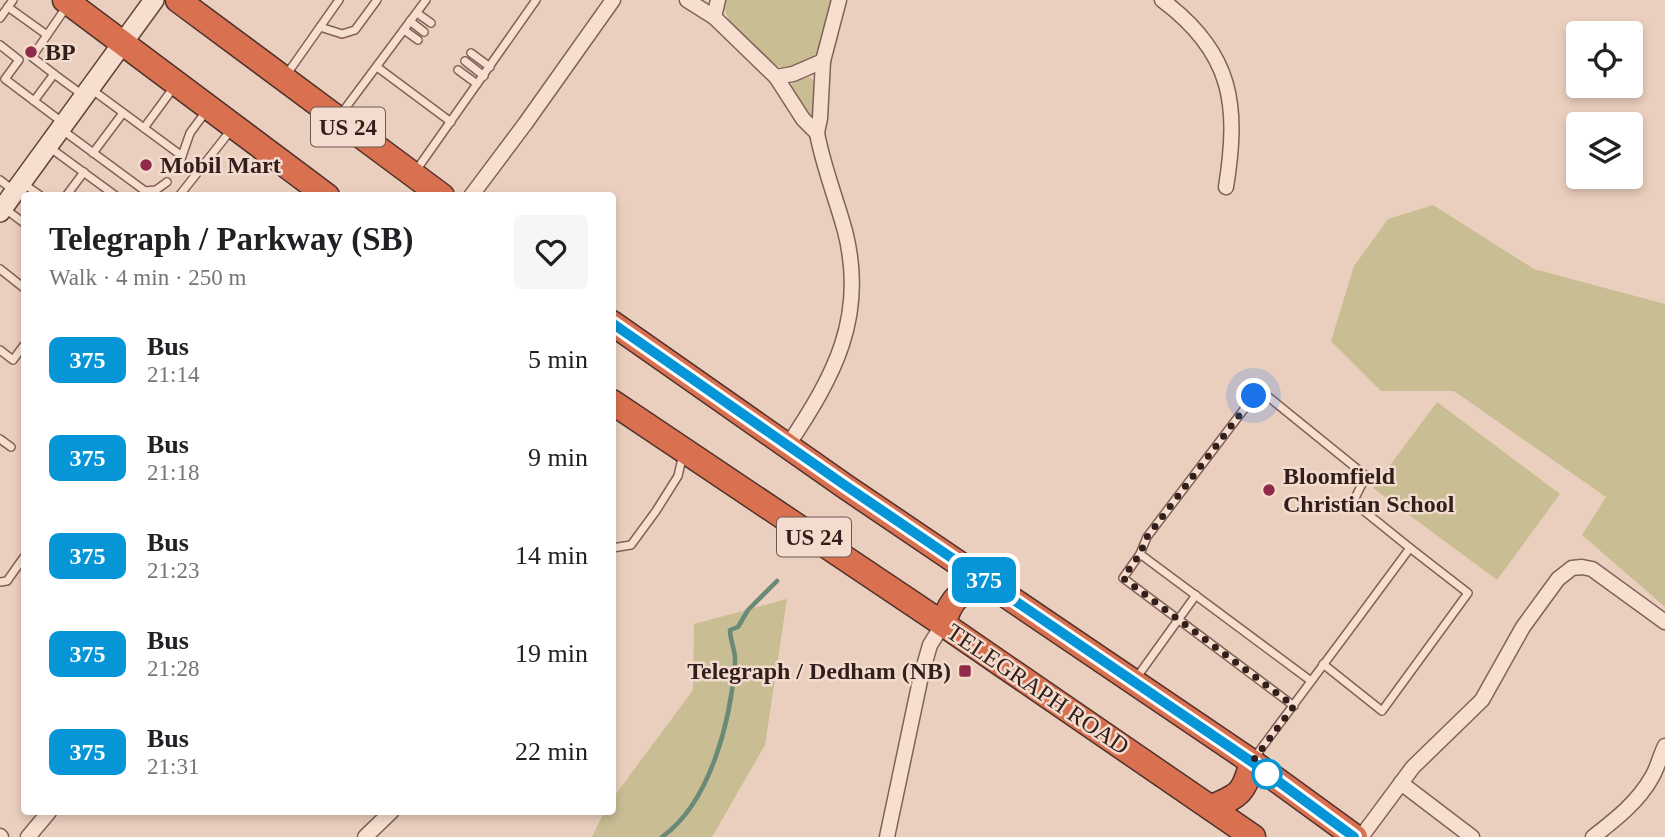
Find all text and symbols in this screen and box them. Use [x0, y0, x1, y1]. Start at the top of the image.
map controls [1566, 21, 1643, 189]
button: locate [1566, 21, 1643, 98]
place label: BP [45, 39, 76, 65]
marker: BP [23, 44, 39, 60]
road number: US 24 [311, 108, 385, 146]
button: layers [1566, 112, 1643, 189]
place label: Mobil Mart [160, 152, 281, 178]
marker: Mobil Mart [138, 157, 154, 173]
button: heart [514, 215, 588, 289]
text: Telegraph / Parkway (SB) [49, 221, 414, 257]
text: Walk · 4 min · 250 m [49, 265, 246, 290]
text: Bus [147, 332, 189, 361]
text: 5 min [528, 345, 588, 374]
text: 375 [70, 347, 106, 373]
text: 21:14 [147, 362, 199, 387]
your location [1236, 378, 1271, 413]
text: Bus [147, 430, 189, 459]
text: 9 min [528, 443, 588, 472]
text: 375 [70, 445, 106, 471]
text: 21:18 [147, 460, 199, 485]
place label: Bloomfield Christian School [1283, 463, 1455, 517]
marker: Bloomfield Christian School [1261, 482, 1277, 498]
road number: US 24 [777, 517, 851, 556]
text: Bus [147, 528, 189, 557]
text: 14 min [515, 541, 588, 570]
text: 375 [70, 543, 106, 569]
line badge: 375 [944, 557, 1024, 603]
text: 21:23 [147, 558, 199, 583]
text: 375 [966, 567, 1002, 593]
street label: TELEGRAPH ROAD [942, 618, 1134, 760]
text: Bus [147, 626, 189, 655]
text: 19 min [515, 639, 588, 668]
text: 375 [70, 641, 106, 667]
text: 21:28 [147, 656, 199, 681]
place label: Telegraph / Dedham (NB) [687, 658, 951, 684]
marker: Telegraph / Dedham (NB) [957, 663, 973, 679]
text: Bus [147, 724, 189, 753]
text: 22 min [515, 737, 588, 766]
text: 375 [70, 739, 106, 765]
text: 21:31 [147, 754, 199, 779]
unlabelled marker [1252, 759, 1282, 789]

